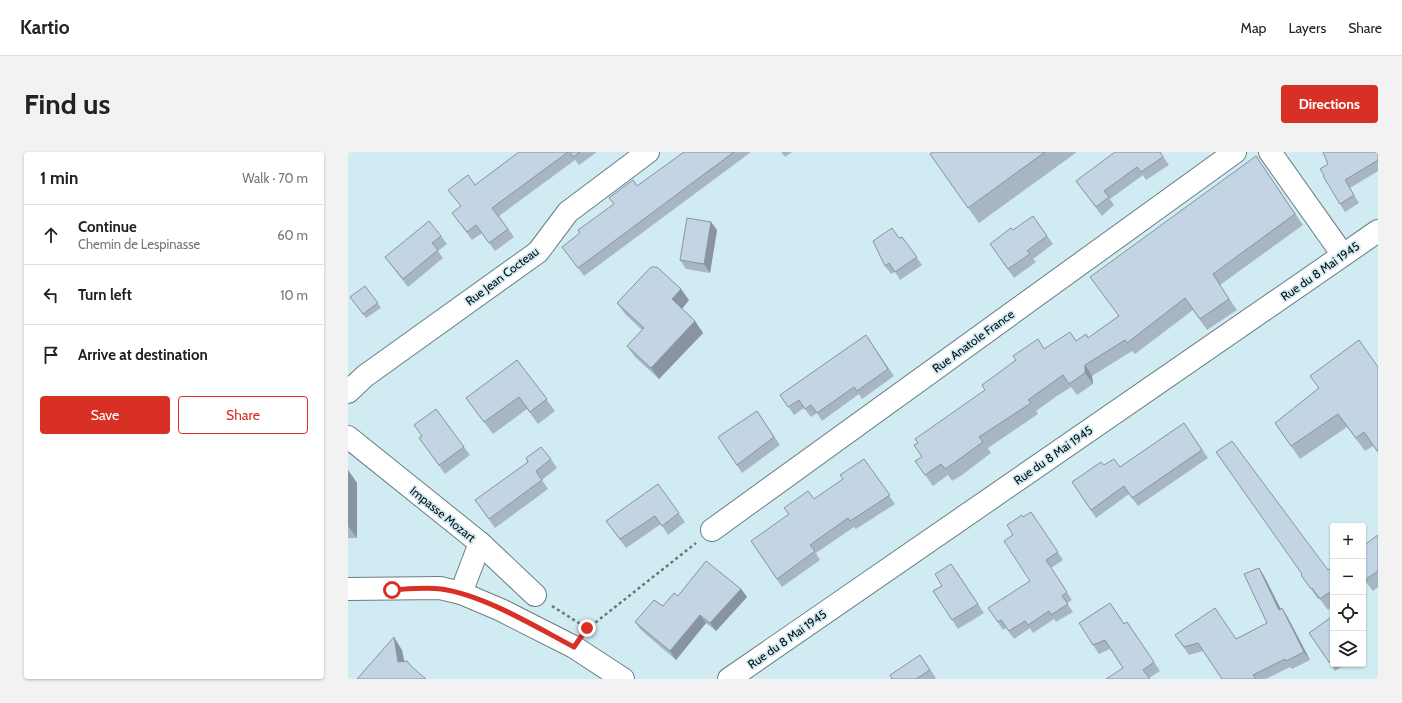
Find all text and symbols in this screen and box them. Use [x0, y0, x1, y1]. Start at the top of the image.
text: Kartio [20, 16, 69, 39]
text: Map [1241, 19, 1266, 37]
text: Layers [1288, 19, 1326, 37]
text: Share [1348, 19, 1382, 37]
button: Directions [1281, 85, 1378, 123]
text: Find us [24, 87, 110, 121]
text: 1 min [40, 168, 78, 188]
text: Walk · 70 m [242, 170, 308, 186]
text: Continue [78, 218, 137, 236]
icon: ahead [40, 224, 62, 246]
text: 60 m [277, 227, 308, 243]
text: Chemin de Lespinasse [78, 236, 200, 252]
street label: Rue du 8 Mai 1945 [1278, 238, 1362, 304]
street label: Rue Jean Cocteau [462, 244, 542, 308]
icon: left [40, 284, 62, 306]
text: Turn left [78, 286, 132, 304]
text: 10 m [280, 287, 308, 303]
street label: Rue Anatole France [929, 306, 1017, 376]
icon: arrive [40, 344, 62, 366]
text: Arrive at destination [78, 346, 208, 364]
button: Save [40, 396, 170, 434]
button: Share [178, 396, 308, 434]
street label: Rue du 8 Mai 1945 [1011, 422, 1095, 488]
street label: Impasse Mozart [407, 483, 479, 545]
map controls [1330, 523, 1366, 667]
button: + [1330, 523, 1366, 559]
button: − [1330, 559, 1366, 595]
route start [383, 581, 401, 599]
button: locate [1330, 595, 1366, 631]
street label: Rue du 8 Mai 1945 [745, 606, 829, 672]
route end [578, 619, 596, 637]
button: layers [1330, 631, 1366, 667]

